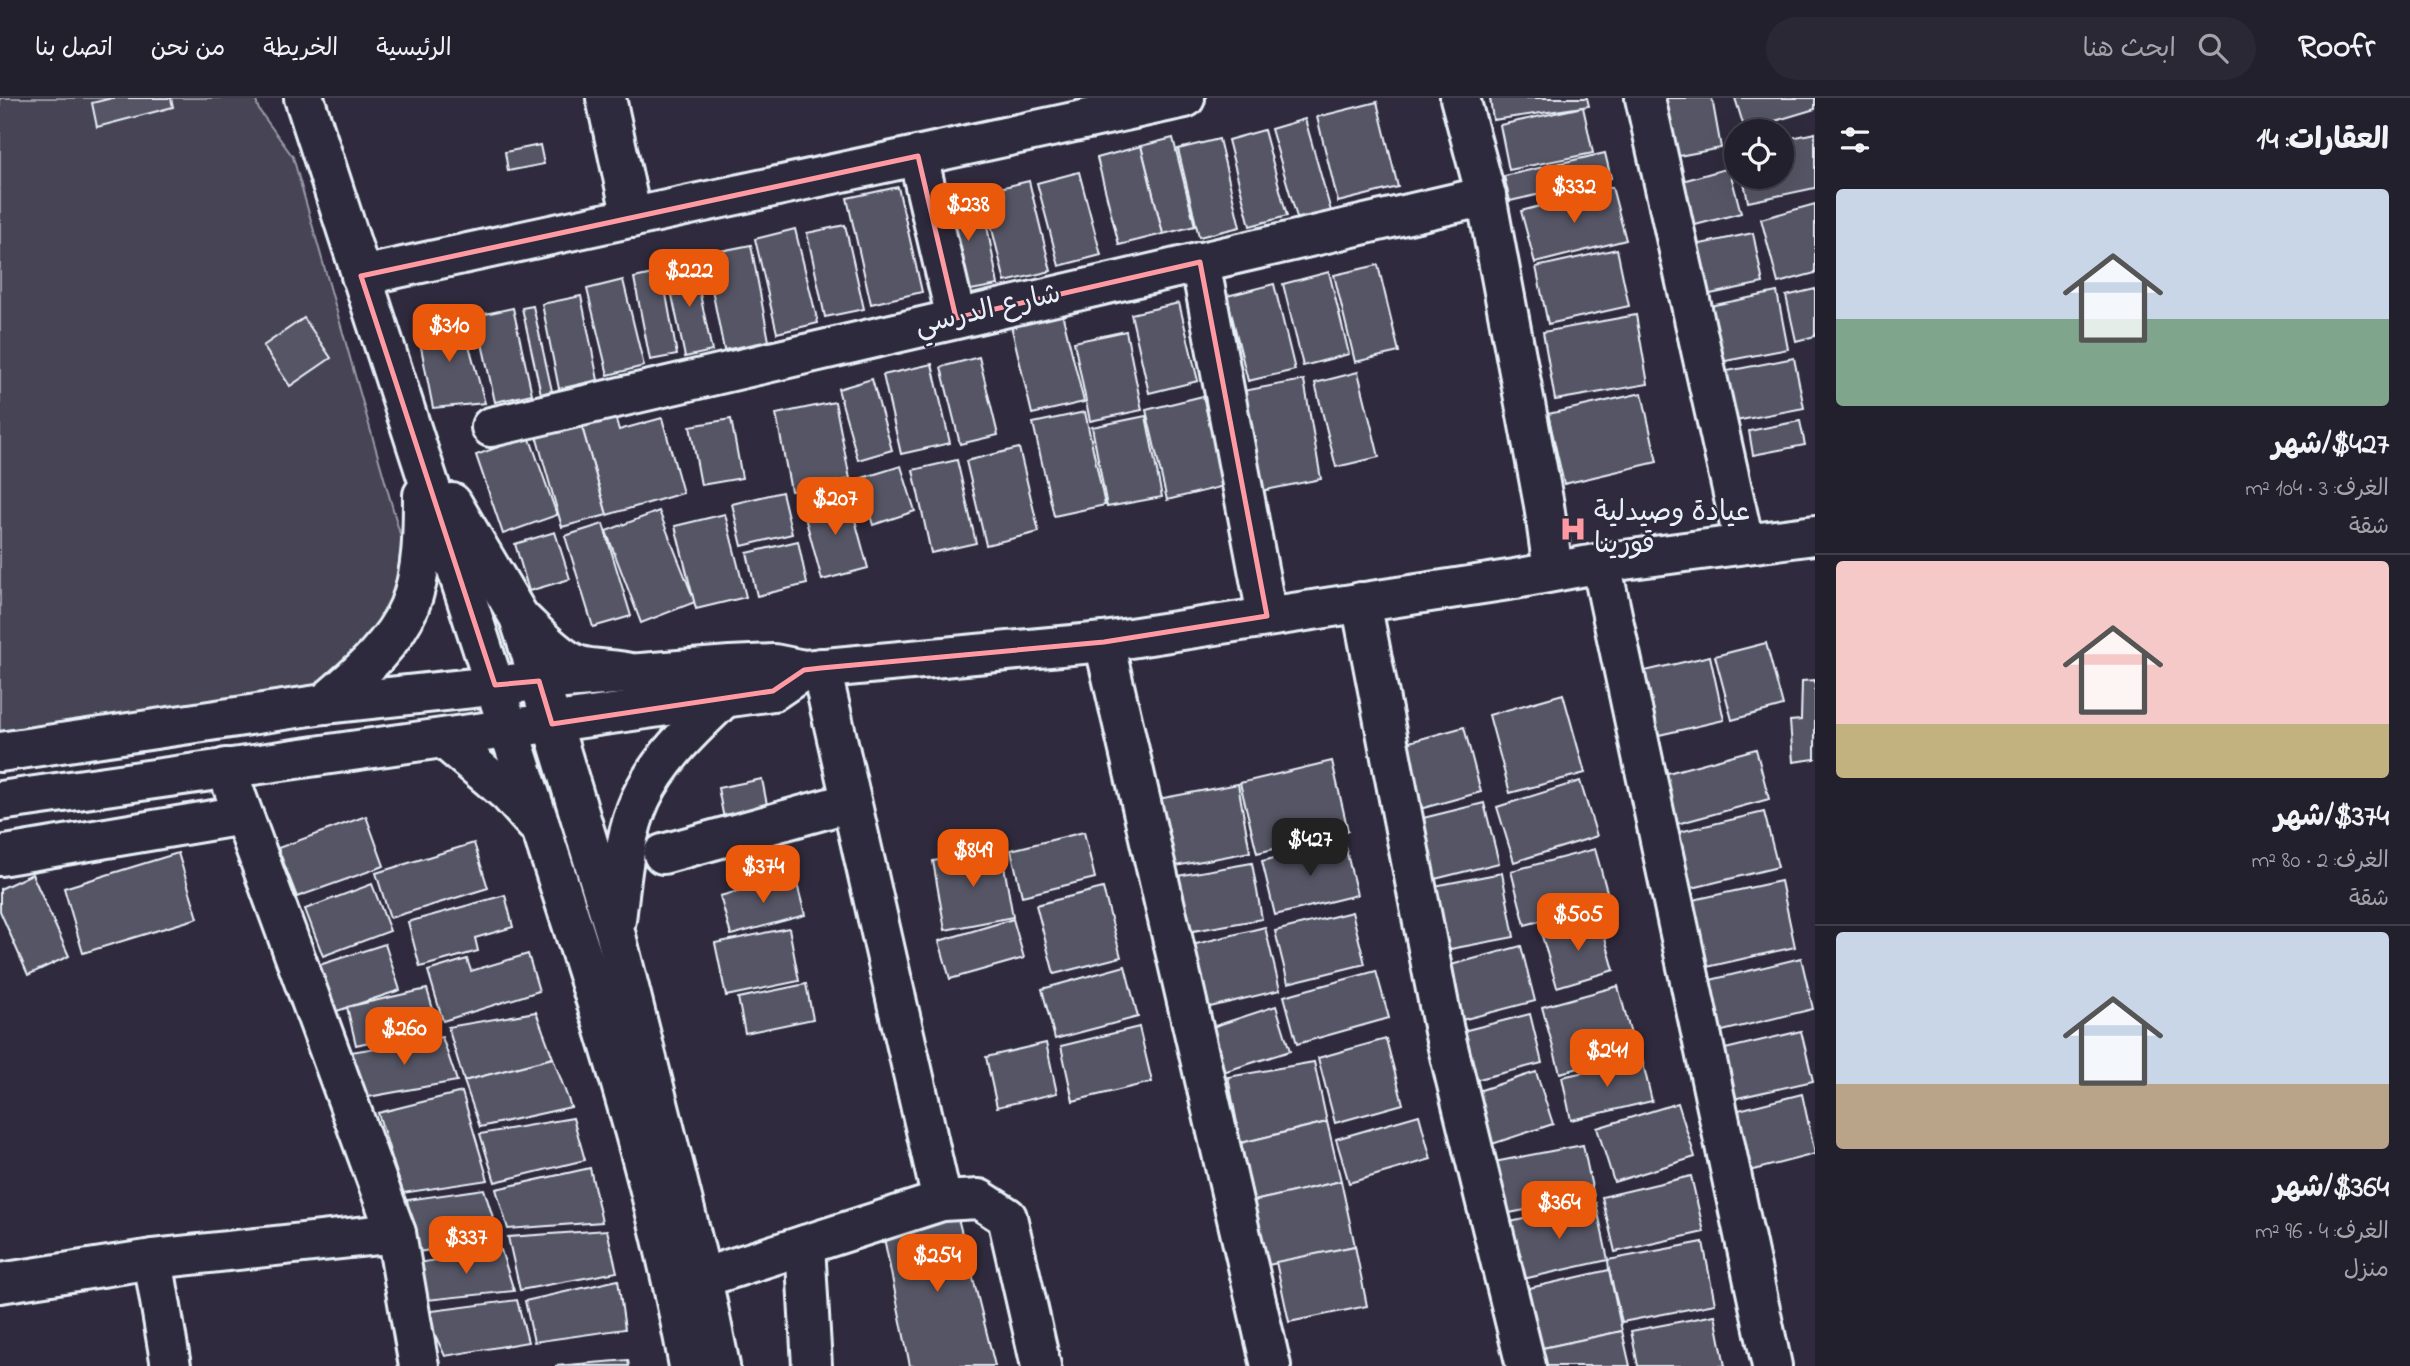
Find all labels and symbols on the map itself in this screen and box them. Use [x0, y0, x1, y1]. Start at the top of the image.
pin: $332 [1533, 166, 1615, 225]
pin: $238 [927, 184, 1009, 243]
pin: $222 [648, 250, 730, 309]
street label: شارع الدرسي [911, 274, 1065, 349]
pin: $310 [408, 304, 490, 364]
pin: $207 [794, 478, 876, 537]
place label: عيادة وصيدلية قورينا [1594, 493, 1750, 566]
hospital icon: عيادة وصيدلية قورينا [1558, 514, 1588, 544]
pin: $427 [1269, 818, 1351, 878]
pin: $849 [932, 830, 1014, 889]
pin: $374 [722, 846, 804, 905]
pin: $505 [1537, 894, 1619, 953]
pin: $260 [363, 1007, 445, 1067]
pin: $241 [1566, 1030, 1648, 1089]
pin: $364 [1518, 1182, 1600, 1241]
pin: $337 [425, 1216, 507, 1276]
pin: $254 [896, 1234, 978, 1294]

